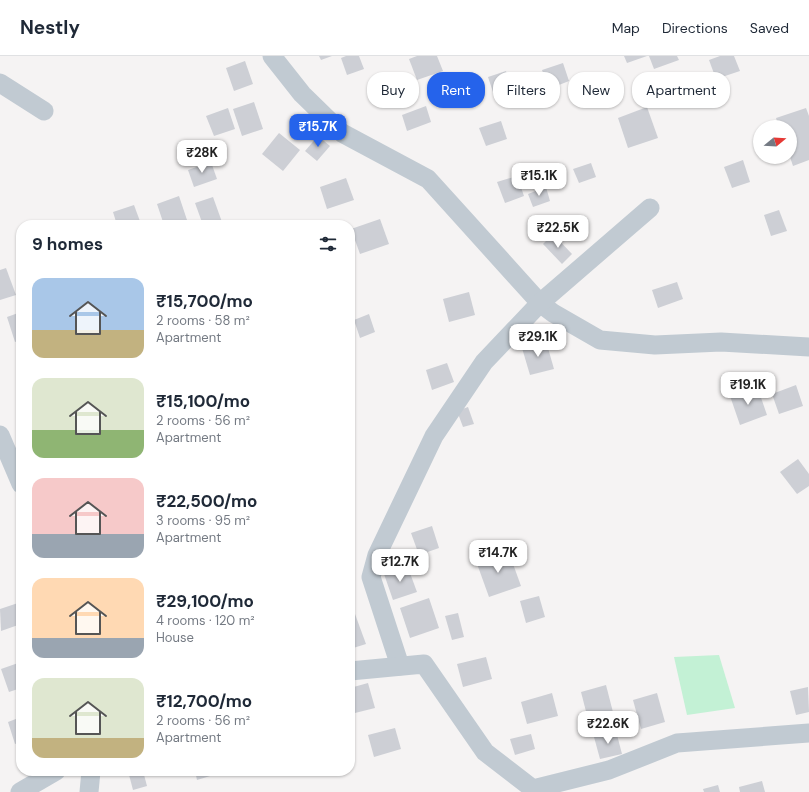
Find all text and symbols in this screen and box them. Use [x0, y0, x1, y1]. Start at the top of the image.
text: Nestly [20, 15, 80, 40]
text: Map [612, 19, 640, 37]
text: Directions [662, 19, 728, 37]
text: Saved [750, 19, 789, 37]
chip: Buy [367, 72, 419, 108]
chip: Rent [427, 72, 485, 108]
chip: Filters [493, 72, 560, 108]
chip: New [568, 72, 624, 108]
chip: Apartment [632, 72, 730, 108]
pin: ₹15.7K [285, 114, 351, 148]
text: ₹15.7K [298, 118, 338, 135]
north arrow [753, 120, 797, 164]
map controls [753, 120, 797, 164]
pin: ₹28K [178, 140, 226, 174]
text: ₹28K [186, 144, 218, 161]
pin: ₹15.1K [506, 163, 572, 197]
text: ₹15.1K [521, 167, 557, 184]
pin: ₹22.5K [525, 215, 591, 249]
text: ₹22.5K [537, 219, 579, 236]
text: 9 homes [32, 233, 103, 255]
icon: filters [317, 233, 339, 255]
text: ₹15,700/mo [156, 290, 253, 312]
icon: home [64, 294, 112, 342]
text: 2 rooms · 58 m² [156, 312, 250, 329]
pin: ₹29.1K [505, 324, 571, 358]
text: ₹29.1K [518, 328, 558, 345]
text: Apartment [156, 329, 221, 346]
pin: ₹19.1K [715, 372, 781, 406]
text: ₹19.1K [730, 376, 766, 393]
text: ₹15,100/mo [156, 390, 250, 412]
icon: home [64, 394, 112, 442]
text: 2 rooms · 56 m² [156, 412, 250, 429]
text: Apartment [156, 429, 221, 446]
text: ₹22,500/mo [156, 490, 257, 512]
icon: home [64, 494, 112, 542]
text: 3 rooms · 95 m² [156, 512, 250, 529]
text: Apartment [156, 529, 221, 546]
pin: ₹14.7K [465, 540, 531, 574]
text: ₹14.7K [478, 544, 518, 561]
pin: ₹12.7K [367, 549, 433, 583]
text: ₹12.7K [381, 553, 419, 570]
text: ₹29,100/mo [156, 590, 254, 612]
icon: home [64, 594, 112, 642]
text: 4 rooms · 120 m² [156, 612, 255, 629]
text: House [156, 629, 194, 646]
text: ₹12,700/mo [156, 690, 252, 712]
icon: home [64, 694, 112, 742]
pin: ₹22.6K [575, 711, 641, 745]
text: 2 rooms · 56 m² [156, 712, 250, 729]
text: ₹22.6K [587, 715, 629, 732]
text: Apartment [156, 729, 221, 746]

